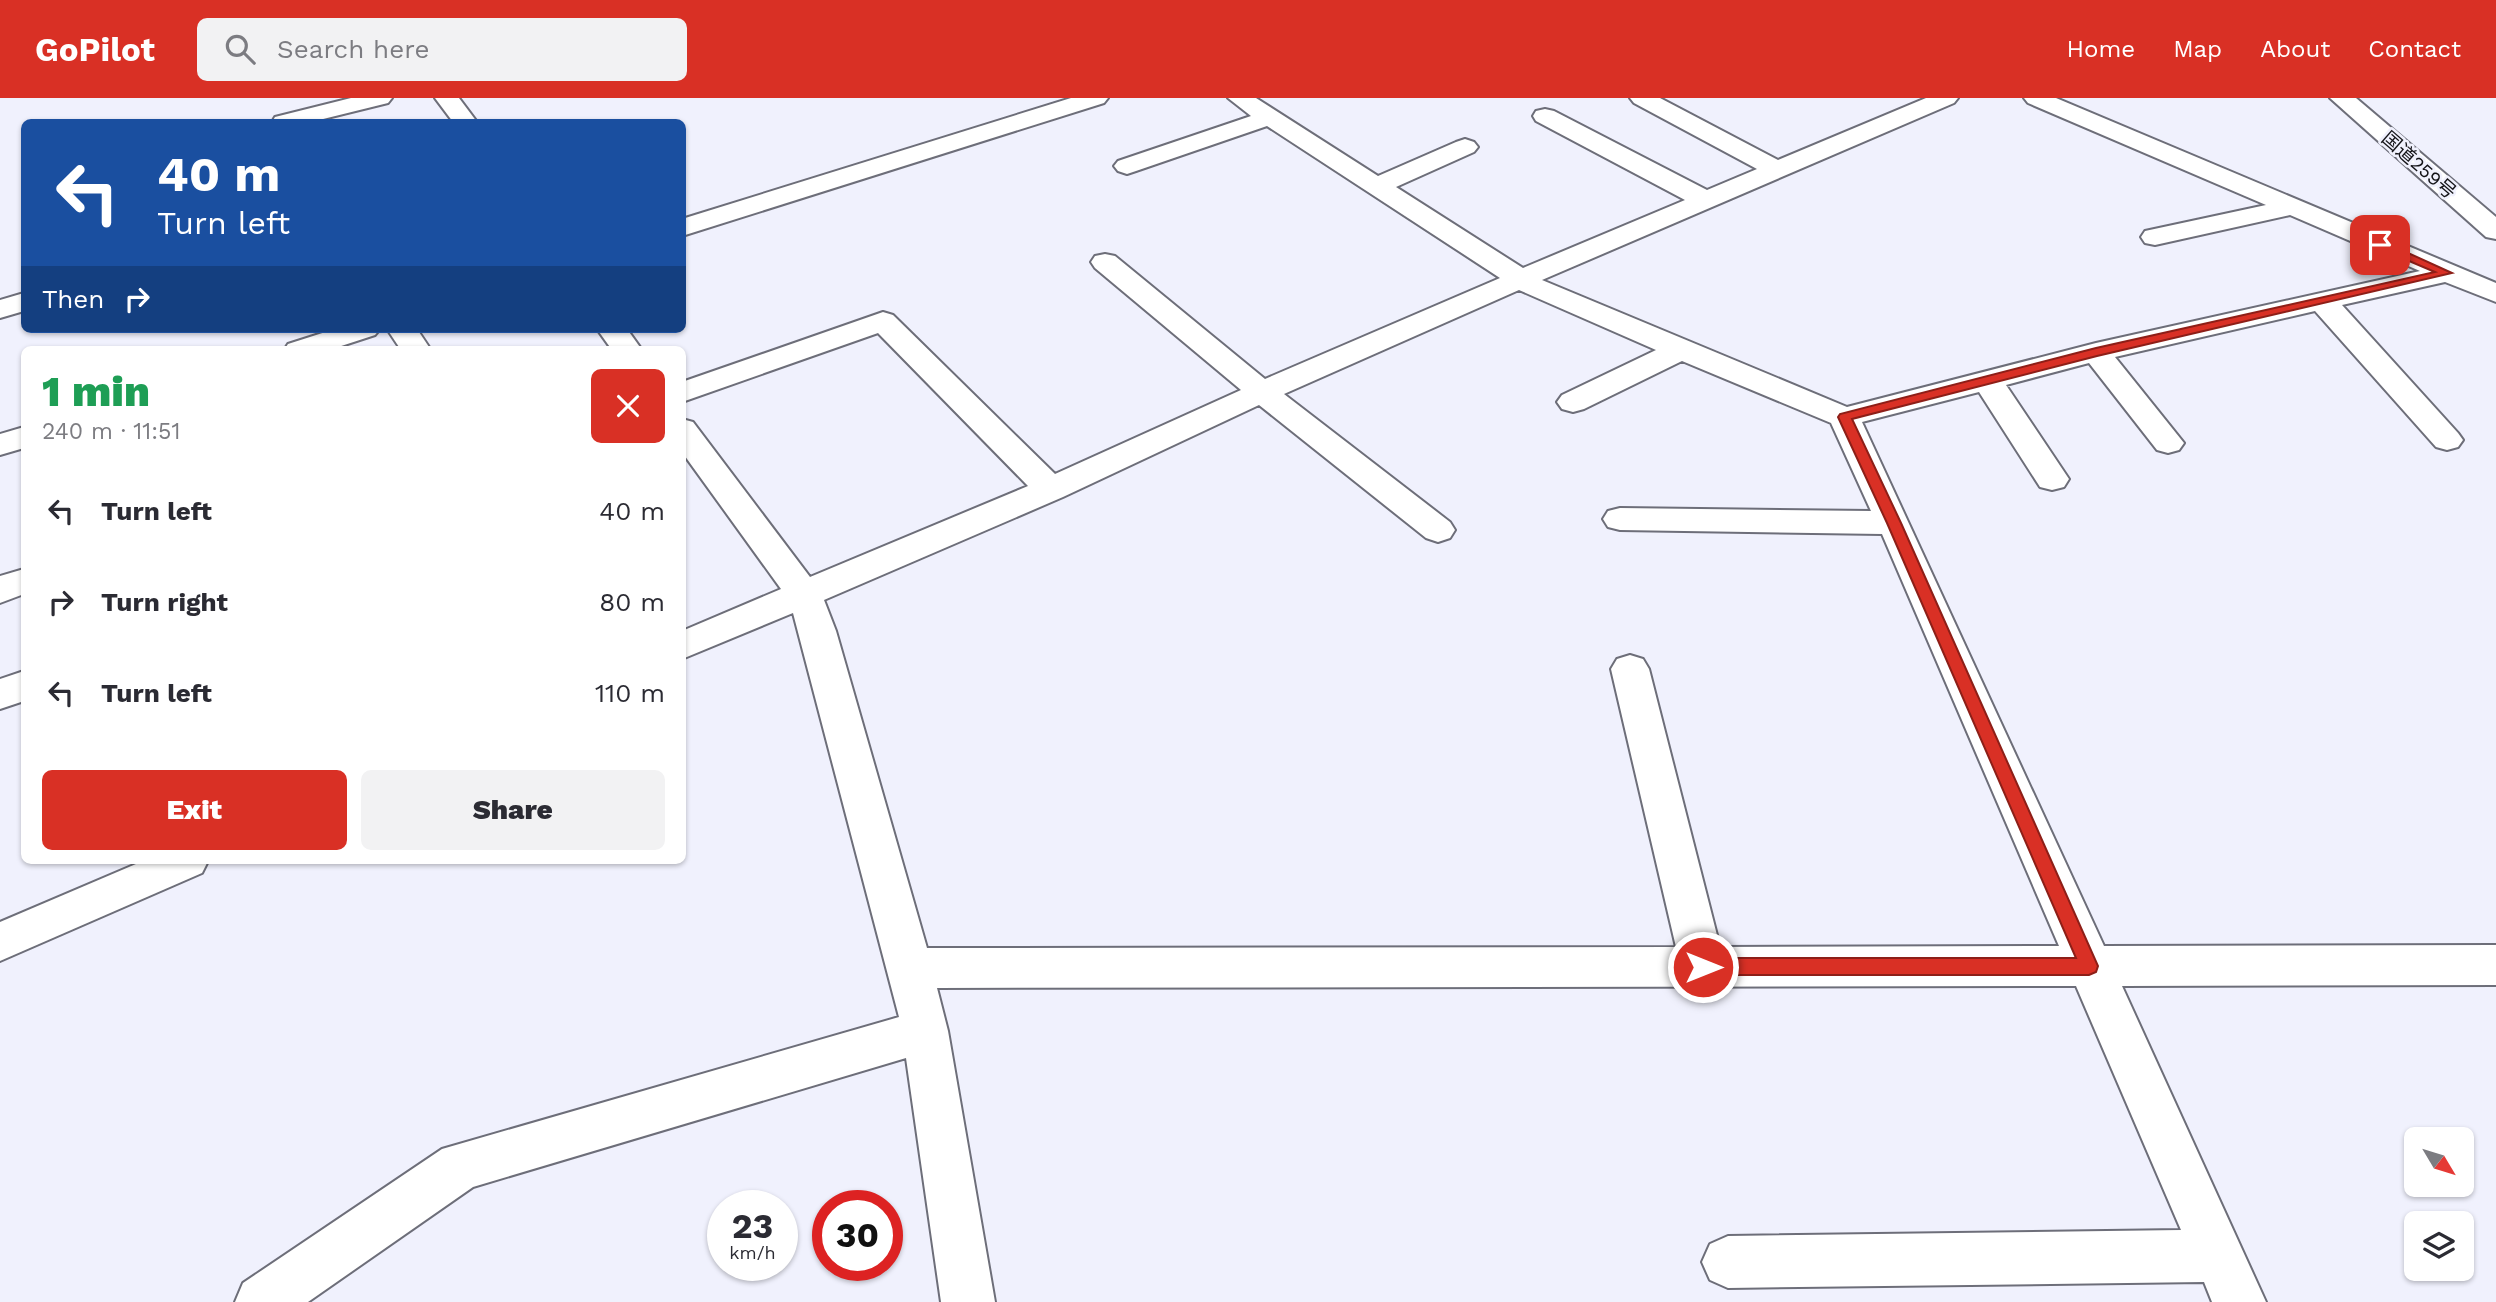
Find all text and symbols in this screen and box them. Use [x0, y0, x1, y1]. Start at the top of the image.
search box [197, 18, 687, 81]
text: GoPilot [35, 30, 155, 69]
icon: search [221, 30, 259, 68]
text: Search here [277, 34, 429, 64]
text: Home [2067, 35, 2135, 63]
text: Map [2173, 35, 2222, 63]
text: About [2260, 35, 2330, 63]
text: Contact [2368, 35, 2461, 63]
street label: 国道259号 [2377, 127, 2461, 203]
text: 40 m [157, 145, 280, 203]
icon: left [42, 147, 133, 238]
text: Turn left [157, 204, 290, 242]
pin [2350, 215, 2410, 275]
icon: arrive [2361, 226, 2399, 264]
icon: right [118, 280, 156, 318]
text: Then [42, 284, 104, 314]
text: 1 min [42, 367, 150, 416]
button: close [591, 369, 665, 443]
text: 240 m · 11:51 [42, 418, 180, 445]
icon: left [42, 492, 80, 530]
text: Turn left [101, 496, 212, 526]
text: 40 m [599, 496, 665, 526]
icon: right [42, 583, 80, 621]
text: Turn right [101, 587, 228, 617]
text: 80 m [599, 587, 665, 617]
icon: left [42, 674, 80, 712]
text: Turn left [101, 678, 212, 708]
text: 110 m [595, 678, 665, 708]
button: Exit [42, 770, 347, 850]
button: Share [361, 770, 665, 850]
position arrow [1666, 930, 1740, 1004]
north arrow [2404, 1127, 2474, 1197]
map controls [2404, 1127, 2474, 1281]
speed limit sign: 30 [812, 1190, 903, 1281]
text: 23 [732, 1205, 773, 1247]
button: layers [2404, 1211, 2474, 1281]
text: km/h [729, 1242, 776, 1263]

